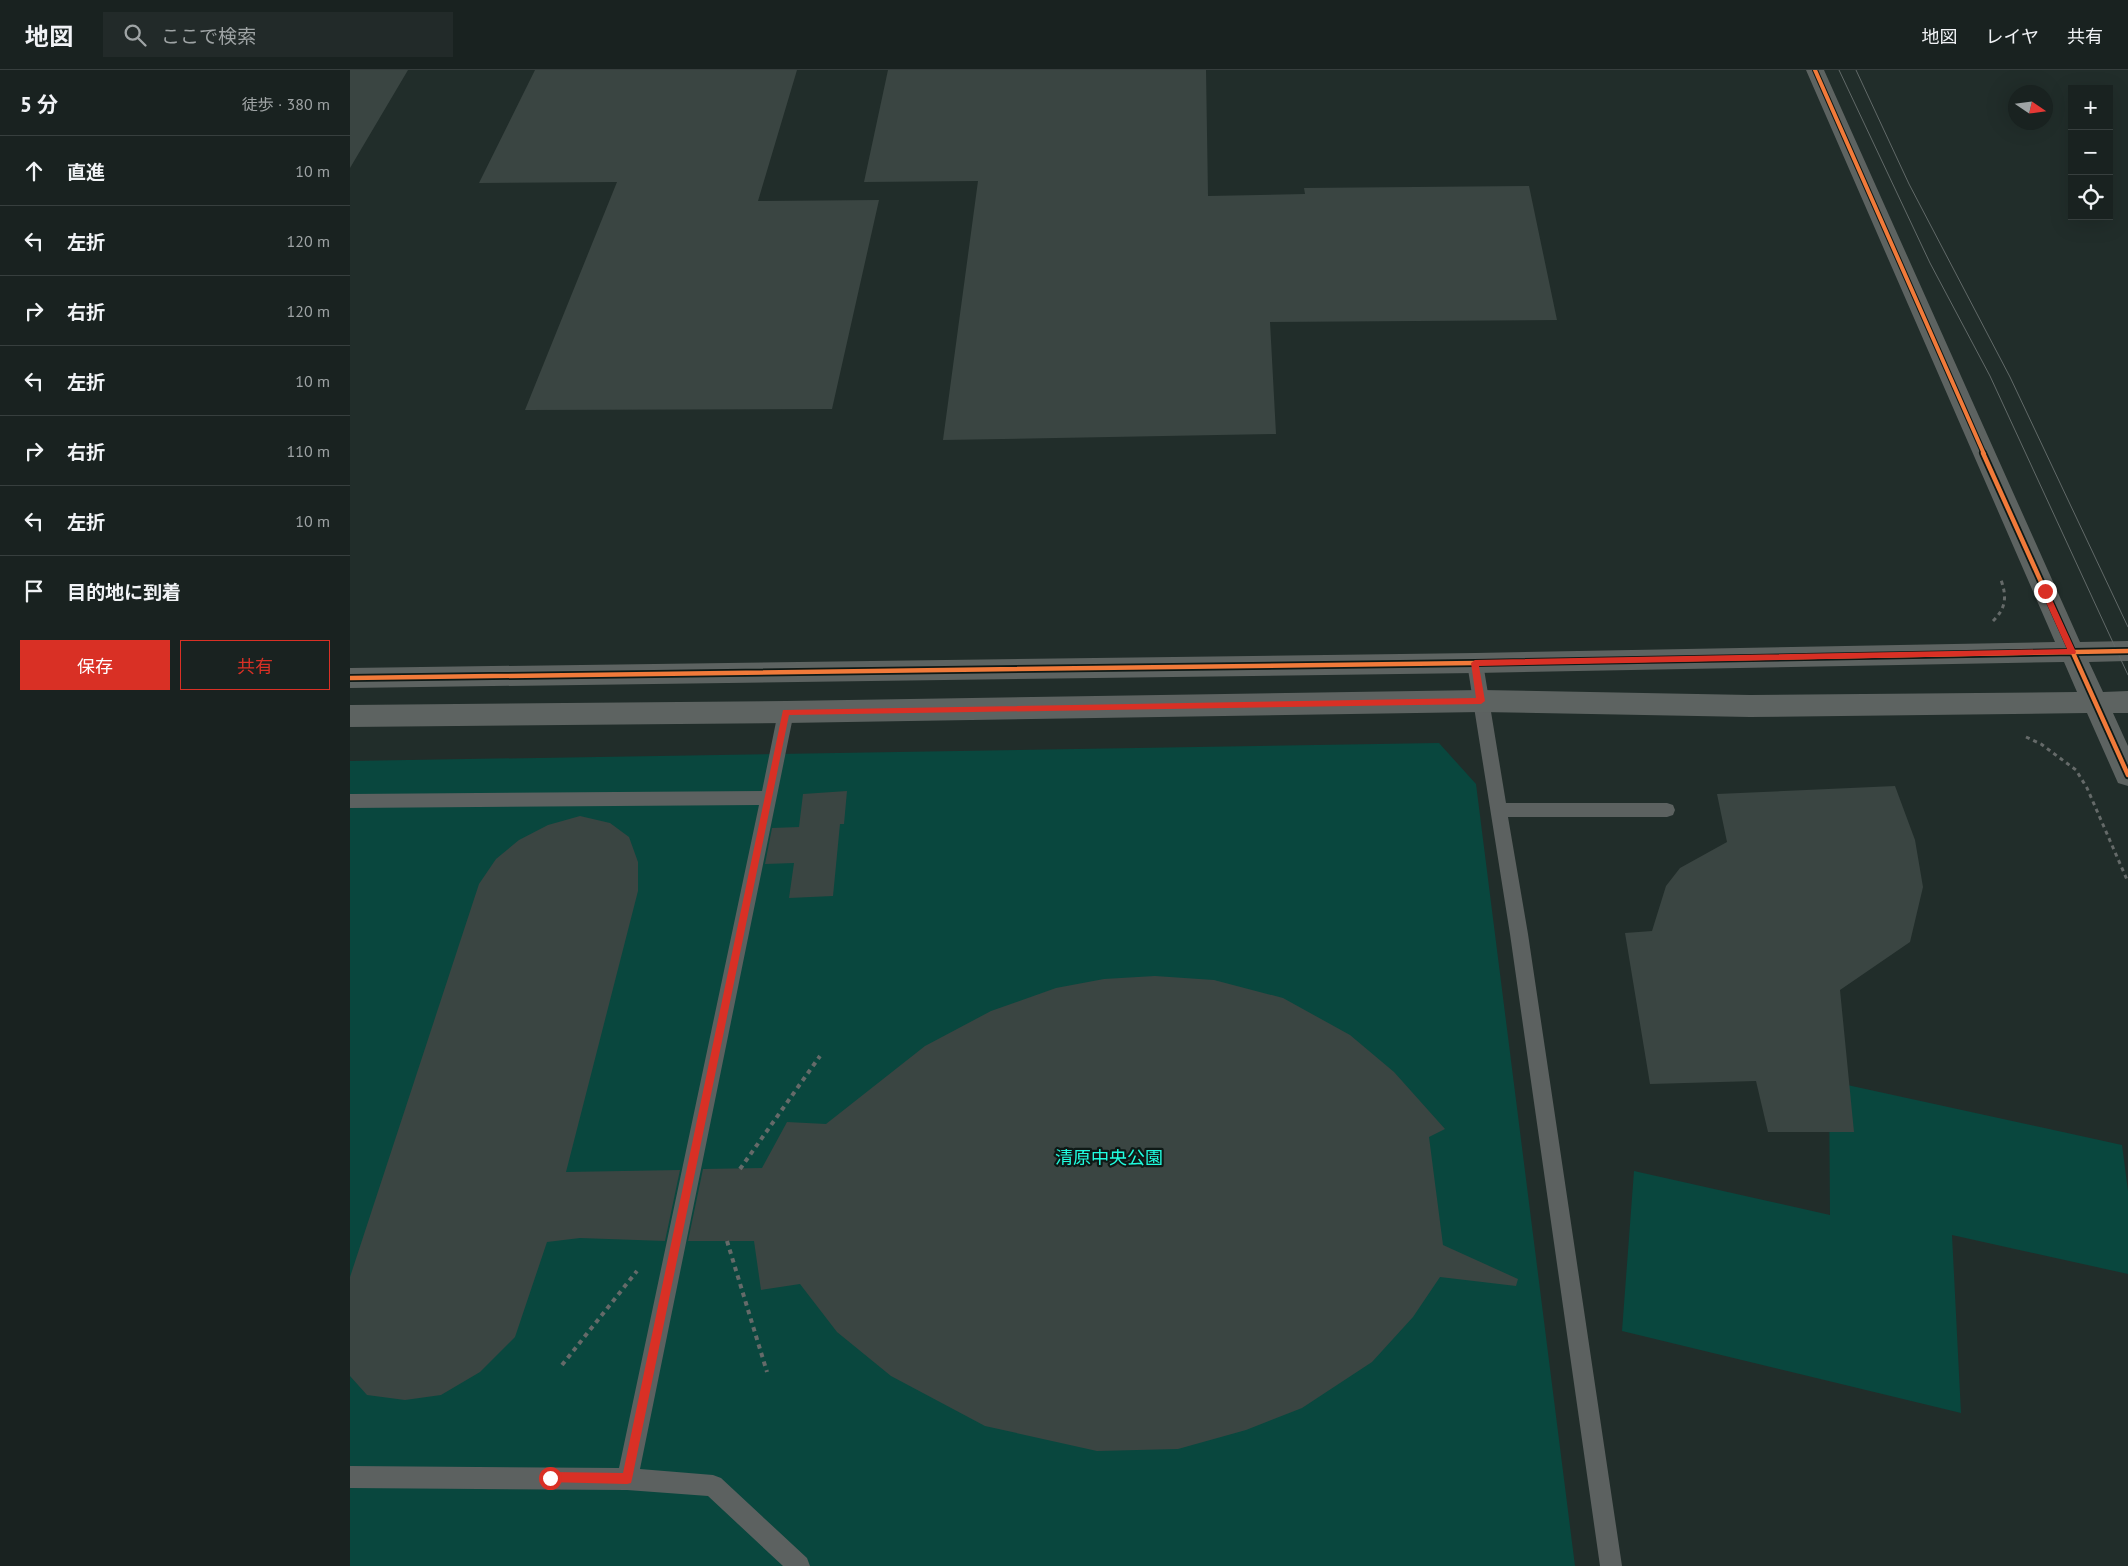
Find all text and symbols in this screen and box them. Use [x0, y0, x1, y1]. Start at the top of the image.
search box [103, 12, 453, 57]
text: 地図 [25, 21, 73, 52]
icon: search [121, 21, 149, 49]
text: ここで検索 [161, 24, 256, 48]
text: 地図 [1922, 25, 1958, 48]
text: レイヤ [1986, 25, 2039, 48]
text: 共有 [2067, 25, 2103, 48]
north arrow [2008, 85, 2053, 130]
map controls [2068, 85, 2113, 220]
button: + [2068, 85, 2113, 130]
text: 5 分 [20, 91, 58, 118]
text: 徒歩 · 380 m [242, 94, 330, 114]
button: − [2068, 130, 2113, 175]
icon: ahead [20, 157, 48, 185]
text: 直進 [67, 160, 105, 184]
text: 10 m [295, 161, 330, 181]
button: locate [2068, 175, 2113, 220]
icon: left [20, 227, 48, 255]
text: 左折 [67, 230, 105, 254]
text: 120 m [287, 231, 330, 251]
icon: right [20, 297, 48, 325]
text: 右折 [67, 300, 105, 324]
text: 120 m [287, 301, 330, 321]
icon: left [20, 367, 48, 395]
text: 左折 [67, 370, 105, 394]
text: 10 m [295, 371, 330, 391]
icon: right [20, 437, 48, 465]
text: 右折 [67, 440, 105, 464]
text: 110 m [287, 441, 330, 461]
icon: left [20, 507, 48, 535]
text: 左折 [67, 510, 105, 534]
text: 10 m [295, 511, 330, 531]
icon: arrive [20, 577, 48, 605]
text: 目的地に到着 [67, 580, 181, 604]
route end [2034, 580, 2057, 603]
button: 保存 [20, 640, 170, 690]
button: 共有 [180, 640, 330, 690]
park label: 清原中央公園 [1055, 1146, 1163, 1169]
route start [539, 1467, 562, 1490]

